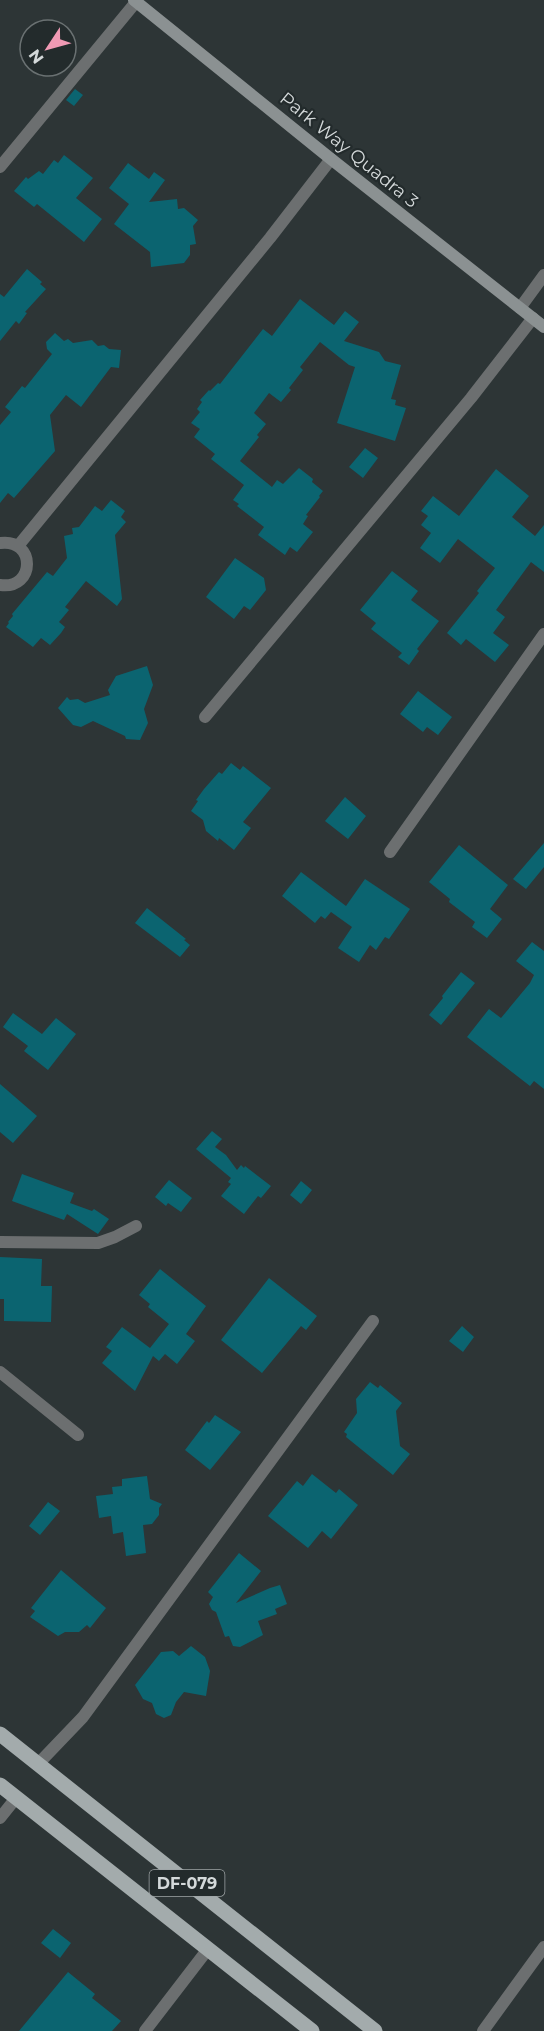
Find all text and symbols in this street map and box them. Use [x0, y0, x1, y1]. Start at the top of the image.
north arrow [18, 18, 78, 78]
text: N [25, 46, 48, 67]
street label: Park Way Quadra 3 [275, 87, 423, 213]
road number: DF-079 [150, 1870, 225, 1896]

